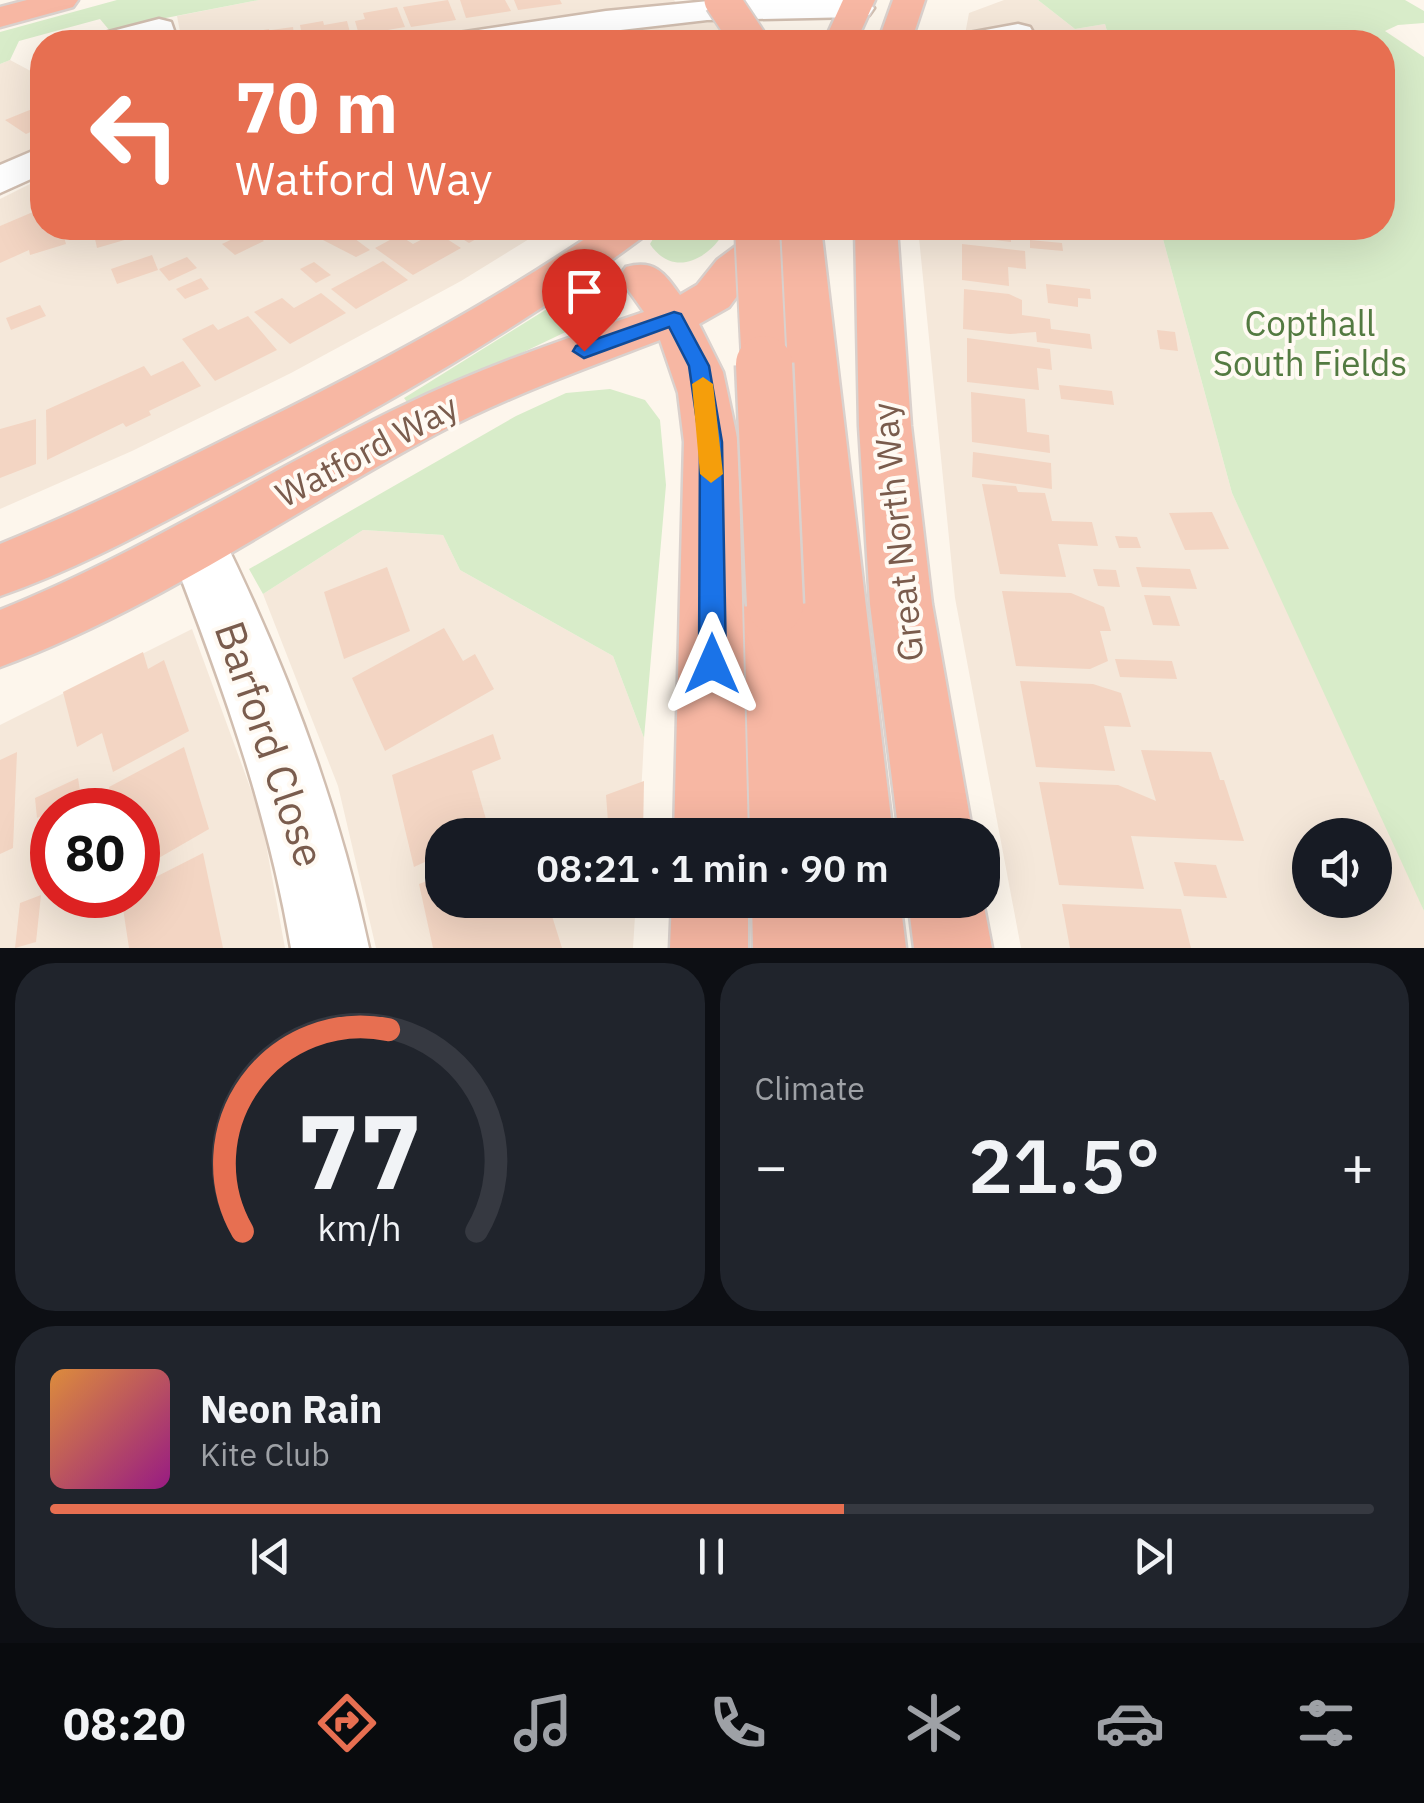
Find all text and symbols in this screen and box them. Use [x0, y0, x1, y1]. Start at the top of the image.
text: 70 m [235, 61, 398, 152]
icon: left [70, 70, 200, 200]
text: Watford Way [235, 149, 493, 207]
pin [542, 249, 627, 352]
icon: arrive [557, 264, 612, 319]
park label: Copthall South Fields [1213, 300, 1407, 386]
street label: Watford Way [267, 383, 466, 517]
street label: Great North Way [861, 400, 933, 664]
position arrow [660, 612, 764, 716]
street label: Barford Close [203, 614, 338, 874]
speed limit sign: 80 [30, 788, 160, 918]
map controls [1292, 818, 1392, 918]
button: sound [1292, 818, 1392, 918]
text: 08:21 · 1 min · 90 m [536, 843, 889, 892]
text: Climate [755, 1067, 865, 1109]
text: 77 [297, 1082, 422, 1218]
text: 21.5° [968, 1116, 1161, 1214]
text: − [755, 1130, 788, 1201]
text: + [1341, 1130, 1374, 1201]
text: km/h [318, 1204, 402, 1251]
text: Neon Rain [200, 1384, 382, 1433]
text: Kite Club [200, 1433, 330, 1475]
icon: previous [243, 1529, 298, 1584]
icon: pause [684, 1529, 739, 1584]
icon: next [1126, 1529, 1181, 1584]
icon: directions [312, 1688, 382, 1758]
icon: music [508, 1688, 578, 1758]
icon: phone [703, 1688, 773, 1758]
icon: climate [899, 1688, 969, 1758]
icon: car [1095, 1688, 1165, 1758]
icon: filters [1291, 1688, 1361, 1758]
text: 08:20 [63, 1694, 186, 1752]

